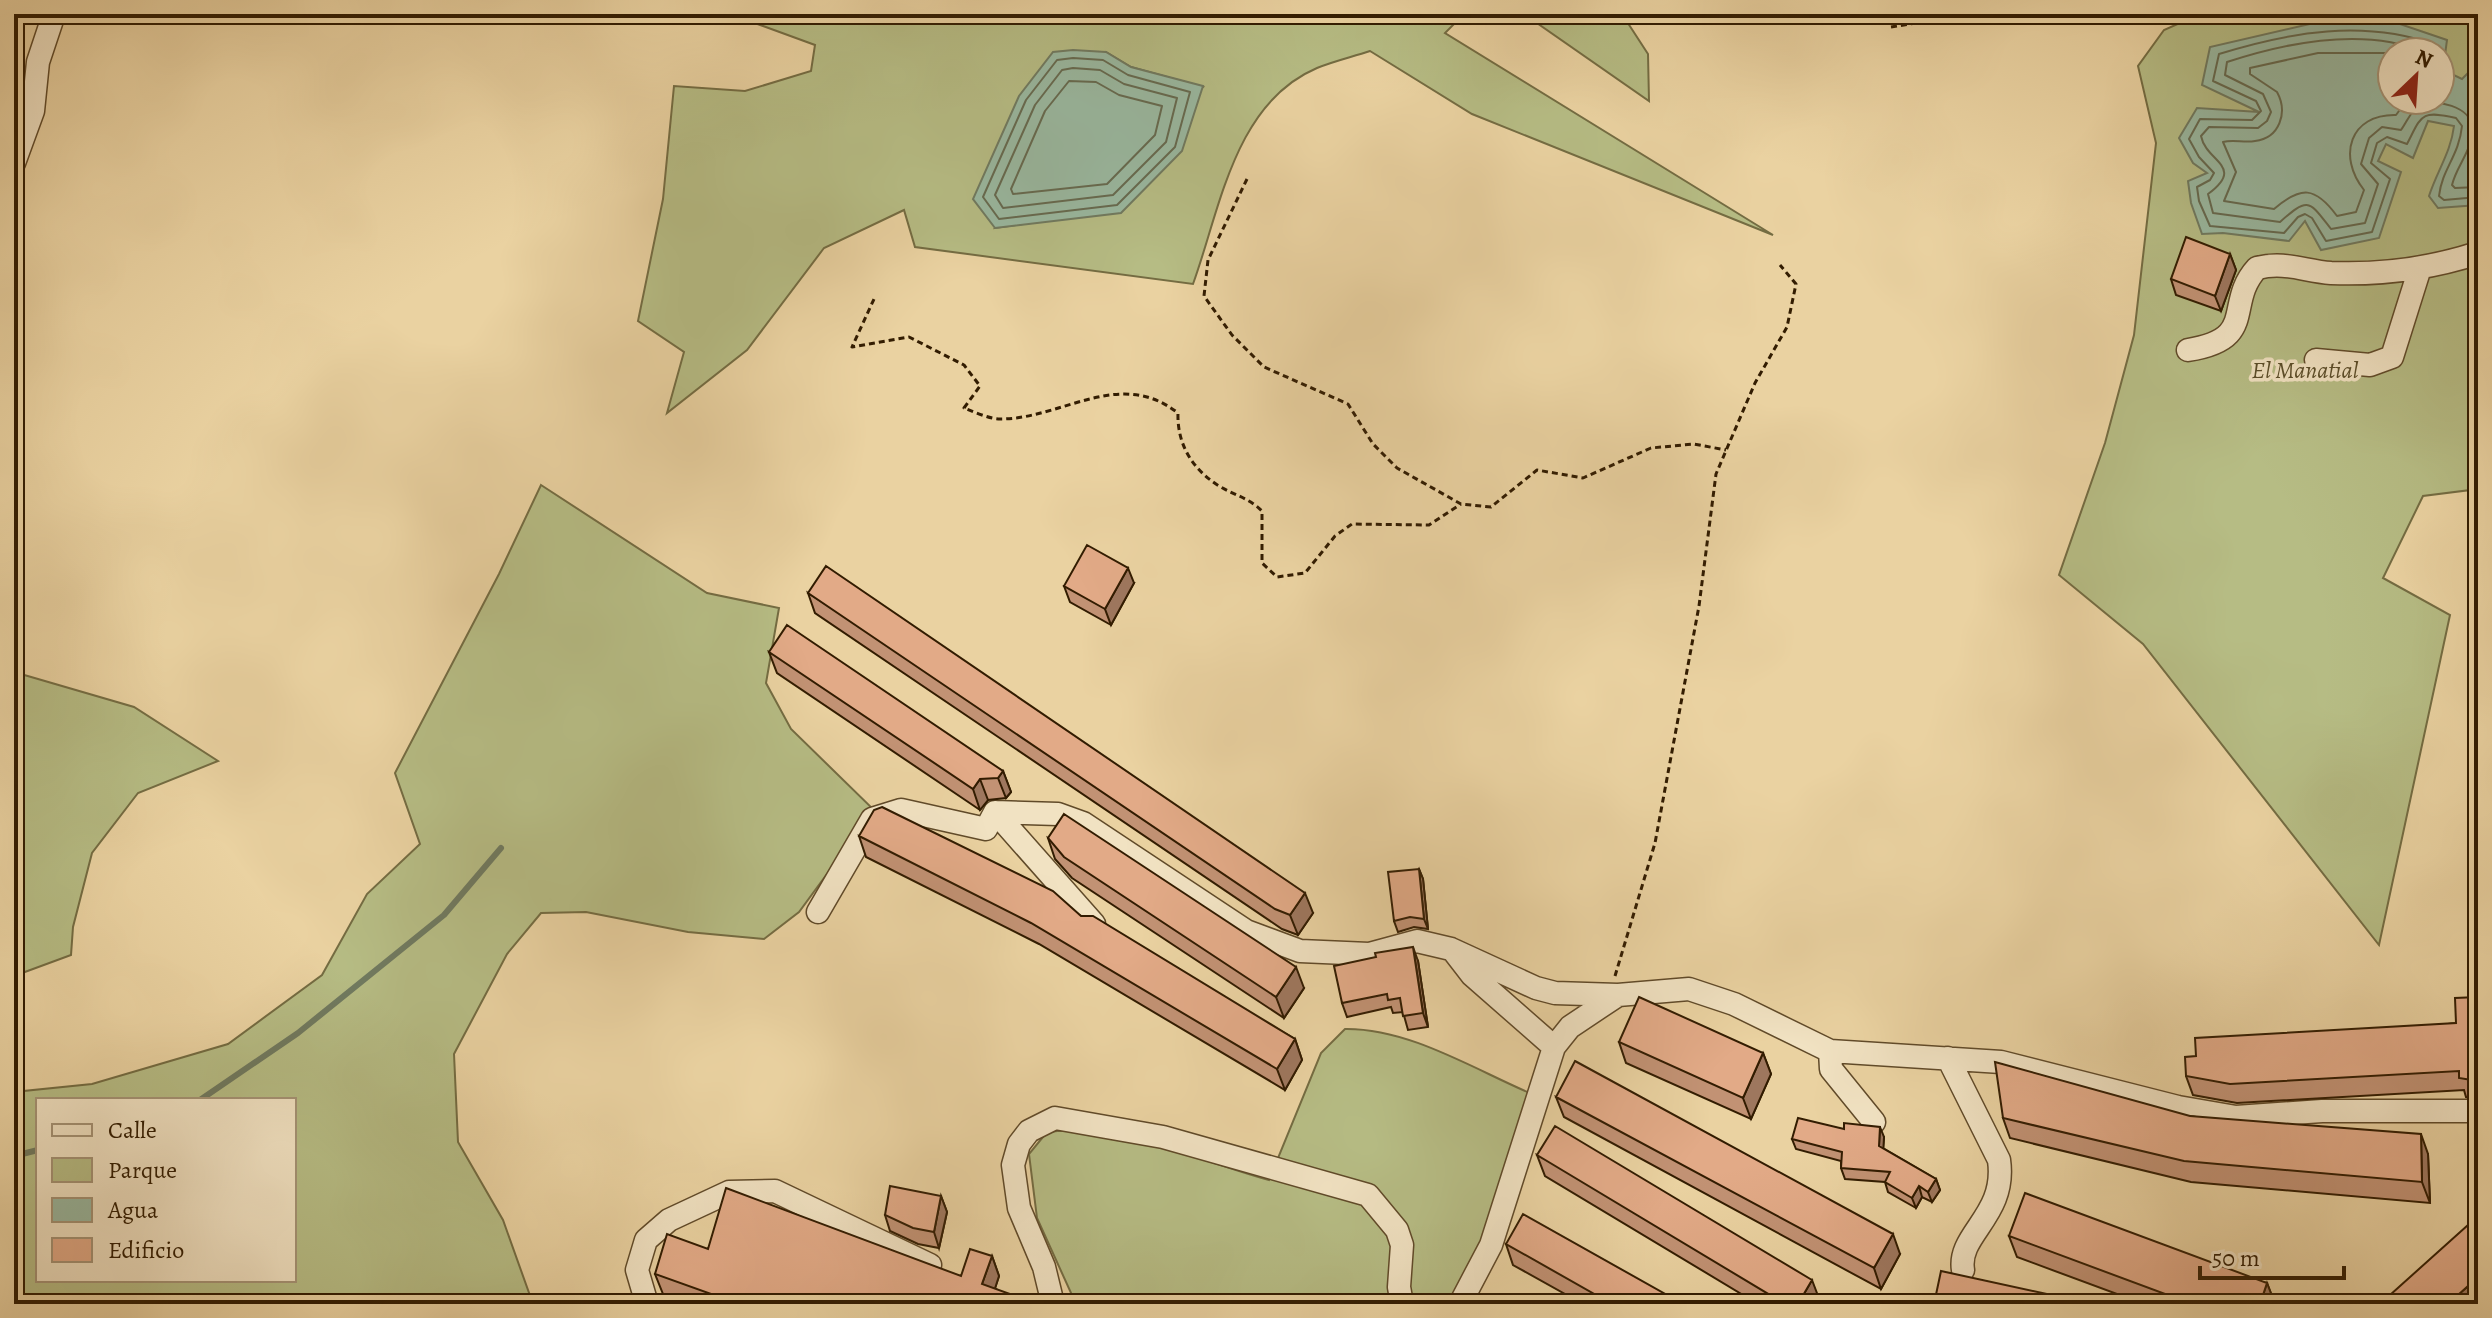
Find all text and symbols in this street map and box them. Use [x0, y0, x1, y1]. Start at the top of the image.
north arrow [2376, 36, 2456, 116]
text: N [2410, 42, 2438, 76]
park label: El Manatial [2252, 354, 2358, 386]
legend [36, 1098, 296, 1282]
text: Calle [108, 1114, 157, 1146]
text: Parque [108, 1154, 177, 1186]
text: Agua [107, 1194, 159, 1226]
scale bar [2200, 1230, 2344, 1280]
text: Edificio [108, 1234, 184, 1266]
text: 50 m [2212, 1242, 2260, 1274]

